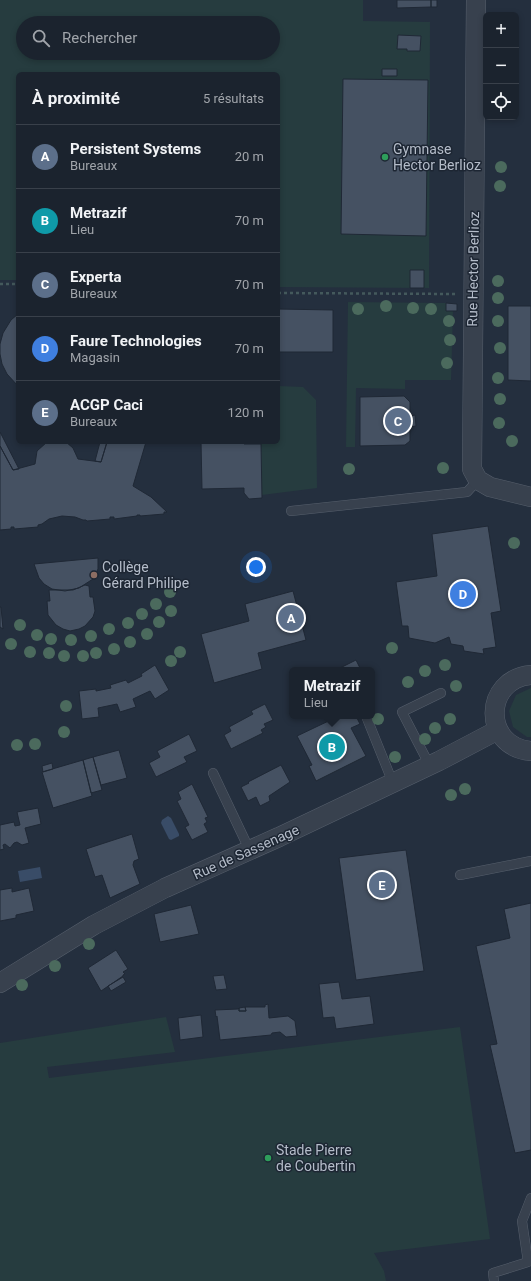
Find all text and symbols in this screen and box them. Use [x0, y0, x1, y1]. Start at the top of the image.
map controls [483, 12, 519, 120]
button: + [483, 12, 519, 48]
search box [16, 16, 280, 60]
icon: search [30, 27, 52, 49]
text: Rechercher [62, 29, 137, 47]
button: − [483, 48, 519, 84]
button: locate [483, 84, 519, 120]
text: À proximité [32, 88, 120, 108]
text: 5 résultats [203, 91, 264, 106]
text: Persistent Systems [70, 140, 201, 158]
place label: Gymnase Hector Berlioz [393, 141, 481, 173]
text: A [41, 149, 49, 164]
text: 20 m [235, 149, 264, 164]
marker: Gymnase Hector Berlioz [380, 152, 390, 162]
text: Bureaux [70, 158, 117, 173]
text: Metrazif [70, 204, 127, 222]
street label: Rue Hector Berlioz [464, 211, 482, 327]
text: B [41, 213, 49, 228]
text: 70 m [235, 213, 264, 228]
text: Lieu [70, 222, 94, 237]
text: Experta [70, 268, 122, 286]
text: C [41, 277, 49, 292]
text: 70 m [235, 277, 264, 292]
text: Bureaux [70, 286, 117, 301]
text: Faure Technologies [70, 332, 202, 350]
text: D [41, 341, 49, 356]
text: 70 m [235, 341, 264, 356]
text: Magasin [70, 350, 120, 365]
text: ACGP Caci [70, 396, 143, 414]
text: E [41, 405, 49, 420]
text: 120 m [227, 405, 264, 420]
pin: C [385, 406, 411, 436]
text: Bureaux [70, 414, 117, 429]
your location [246, 557, 266, 577]
place label: Collège Gérard Philipe [102, 559, 189, 591]
marker: Collège Gérard Philipe [89, 570, 99, 580]
pin: D [450, 579, 476, 609]
pin: A [278, 603, 304, 633]
popup [289, 667, 375, 719]
text: Metrazif [304, 677, 360, 695]
text: Lieu [304, 695, 328, 710]
pin: B [319, 732, 345, 762]
street label: Rue de Sassenage [190, 821, 302, 883]
pin: E [369, 870, 395, 900]
place label: Stade Pierre de Coubertin [276, 1142, 356, 1174]
marker: Stade Pierre de Coubertin [263, 1153, 273, 1163]

